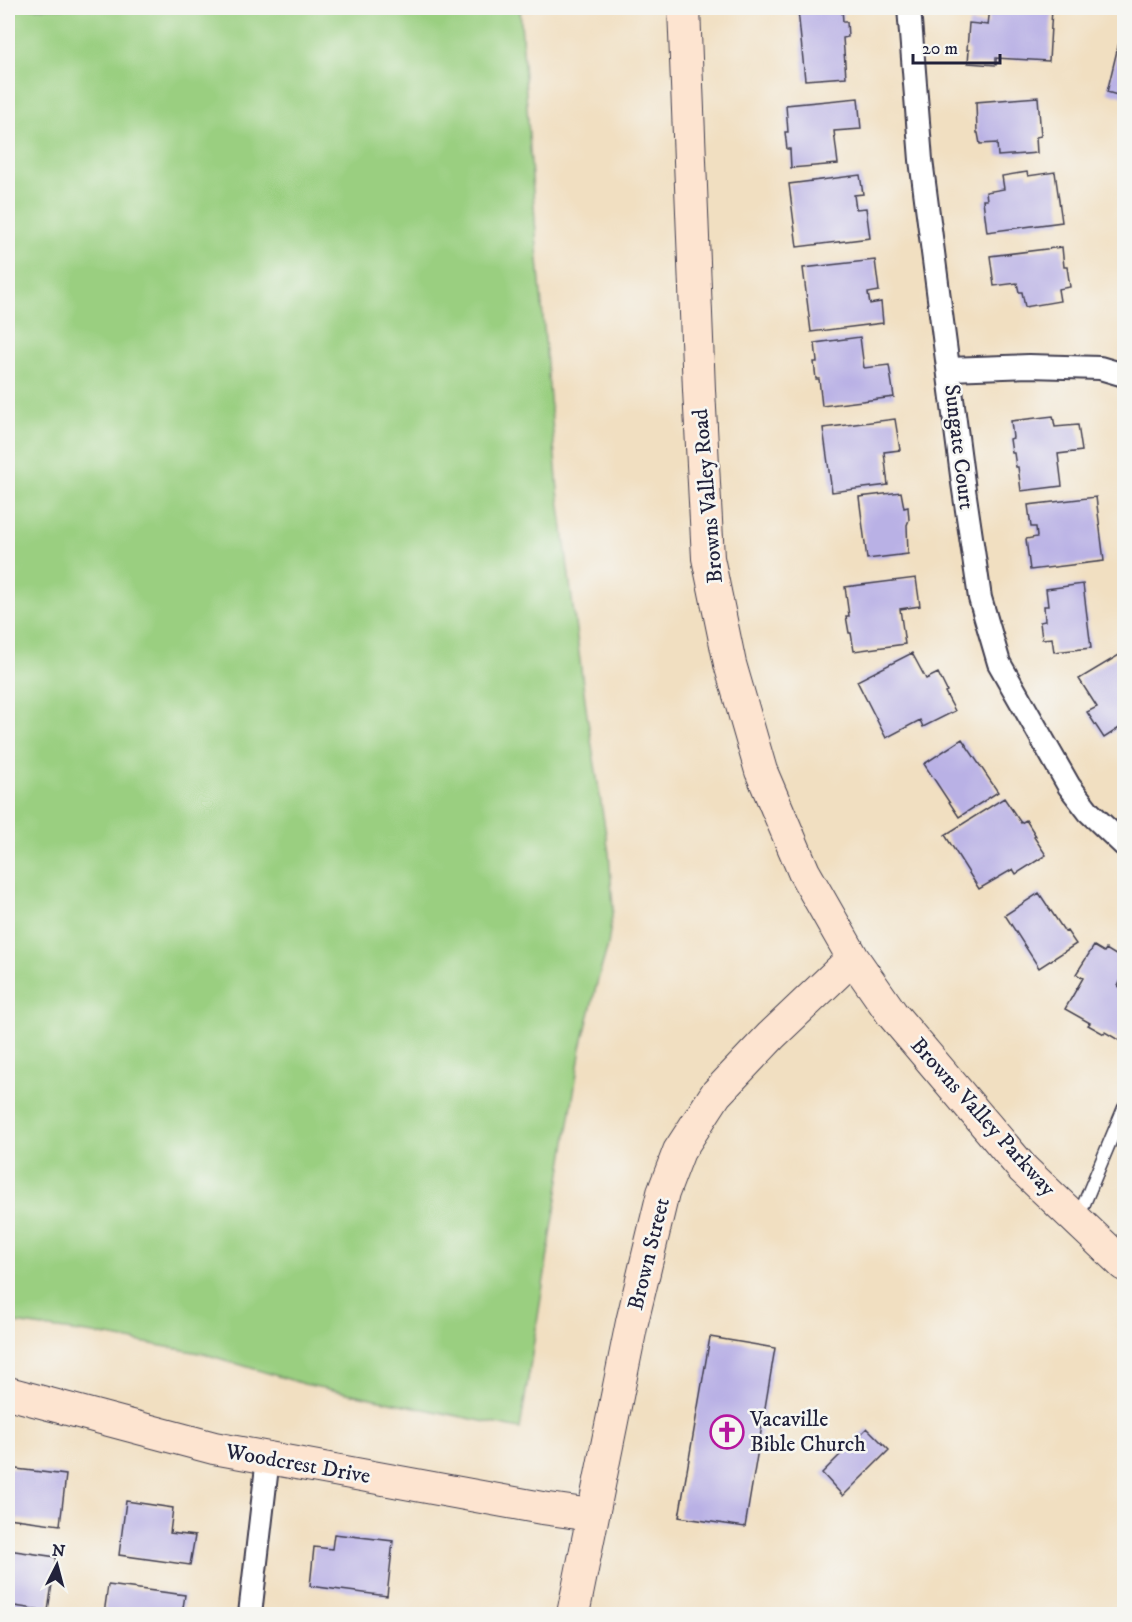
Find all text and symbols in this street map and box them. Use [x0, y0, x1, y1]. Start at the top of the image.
scale bar [913, 27, 1000, 65]
text: 20 m [922, 38, 958, 60]
street label: Sungate Court [938, 383, 980, 511]
street label: Browns Valley Road [687, 408, 729, 584]
street label: Browns Valley Parkway [905, 1032, 1062, 1202]
street label: Brown Street [622, 1195, 676, 1313]
place label: Vacaville Bible Church [749, 1406, 866, 1458]
church icon: Vacaville Bible Church [709, 1414, 745, 1450]
street label: Woodcrest Drive [223, 1438, 372, 1490]
north arrow [27, 1535, 87, 1595]
text: N [51, 1540, 66, 1562]

